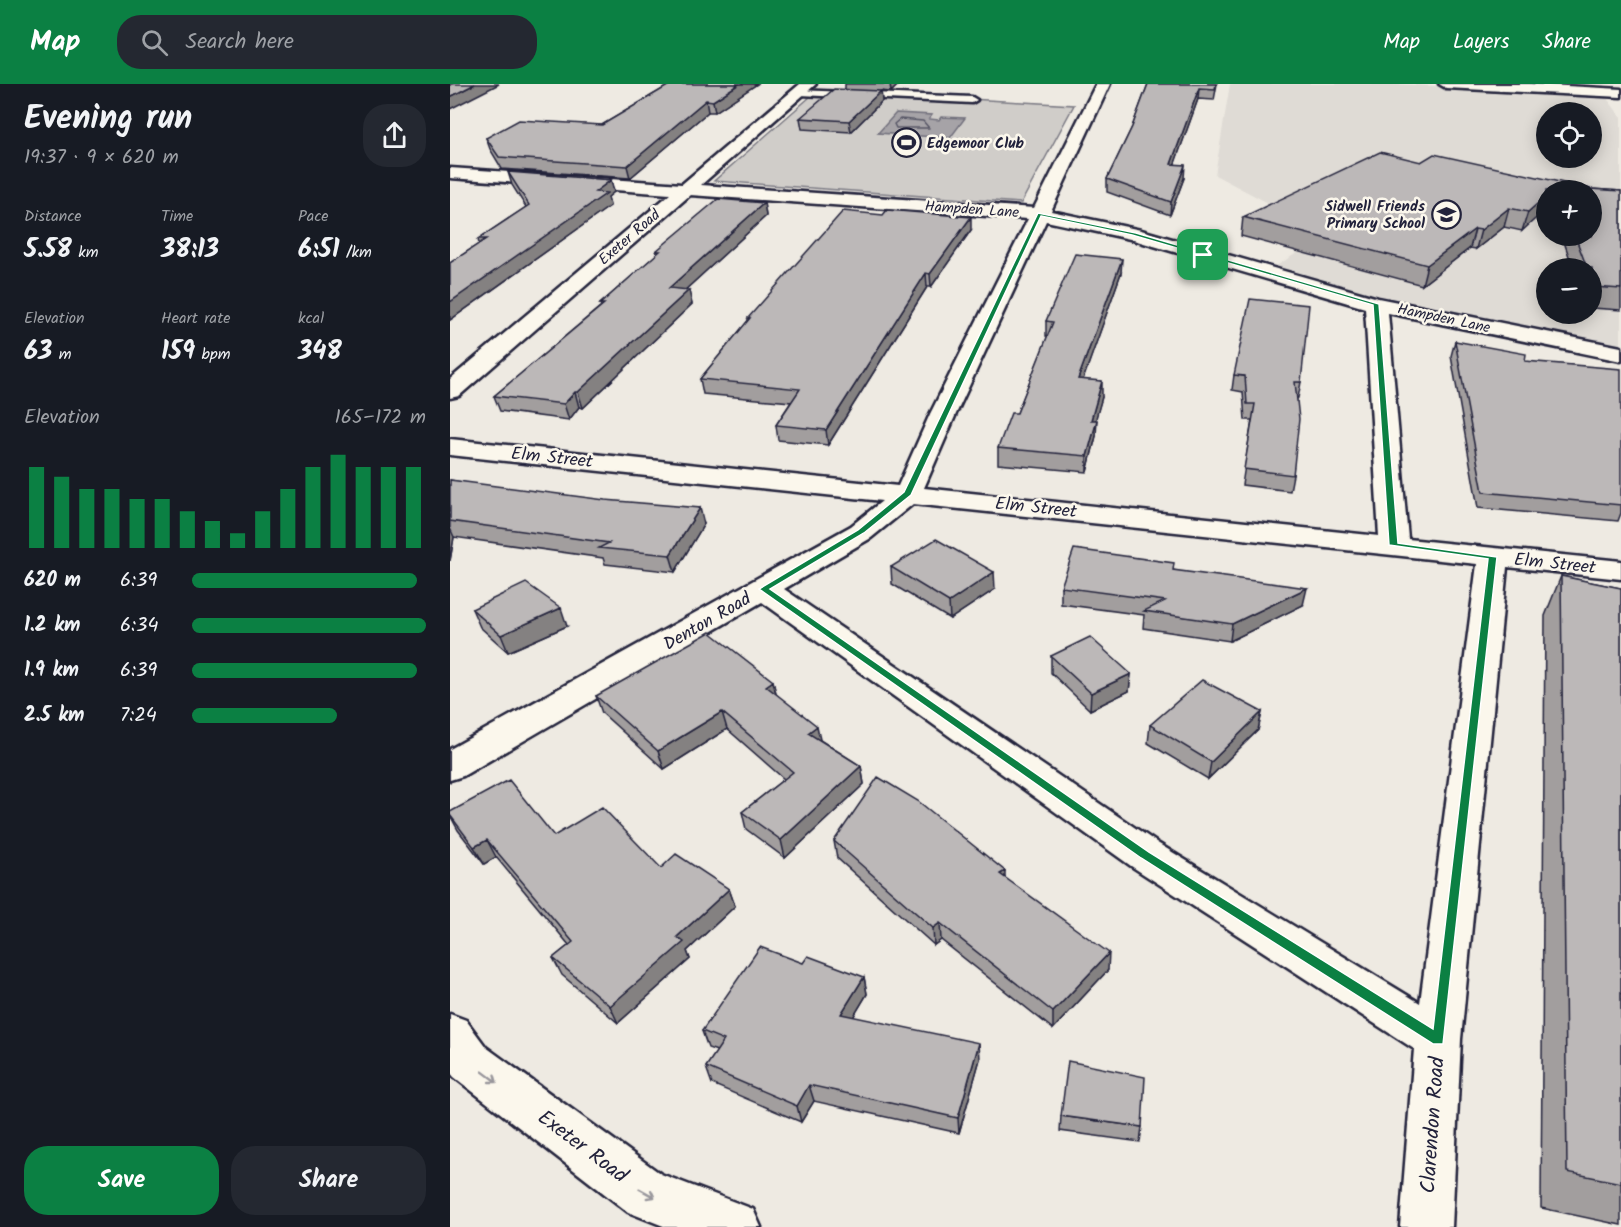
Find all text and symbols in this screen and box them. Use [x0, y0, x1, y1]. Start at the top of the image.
search box [117, 15, 537, 69]
text: Map [30, 20, 81, 65]
text: Search here [186, 25, 294, 60]
icon: search [138, 26, 171, 59]
text: Map [1383, 26, 1420, 59]
text: Layers [1453, 26, 1509, 59]
text: Share [1542, 26, 1591, 59]
text: Evening run [24, 93, 192, 146]
map controls [1536, 102, 1602, 324]
button: locate [1536, 102, 1602, 168]
button: share [363, 104, 426, 167]
sports icon: Edgemoor Club [890, 127, 922, 159]
place label: Edgemoor Club [927, 132, 1025, 156]
text: 19:37 · 9 × 620 m [24, 142, 179, 174]
button: + [1536, 180, 1602, 246]
street label: Hampden Lane [924, 195, 1020, 225]
place label: Sidwell Friends Primary School [1325, 195, 1425, 236]
school or university icon: Sidwell Friends Primary School [1430, 199, 1462, 231]
text: Distance [24, 204, 82, 229]
text: Time [161, 204, 193, 229]
text: Pace [298, 204, 329, 229]
street label: Exeter Road [593, 204, 666, 272]
text: 5.58 [24, 229, 72, 271]
text: 38:13 [161, 229, 219, 271]
text: 6:51 [298, 229, 340, 271]
pin [1177, 229, 1228, 280]
icon: arrive [1186, 238, 1219, 271]
text: km [72, 240, 98, 265]
text: /km [340, 240, 372, 265]
button: − [1536, 258, 1602, 324]
street label: Hampden Lane [1395, 297, 1493, 341]
text: Elevation [24, 306, 85, 331]
text: Heart rate [161, 306, 231, 331]
text: kcal [298, 306, 324, 331]
text: 63 [24, 331, 52, 373]
text: 159 [161, 331, 195, 373]
text: 348 [298, 331, 342, 373]
text: m [52, 342, 71, 367]
text: bpm [195, 342, 230, 367]
text: Elevation [24, 402, 100, 434]
text: 165–172 m [335, 402, 426, 434]
street label: Elm Street [509, 440, 595, 477]
street label: Elm Street [993, 490, 1079, 527]
street label: Elm Street [1512, 546, 1598, 583]
text: 620 m [24, 565, 81, 597]
text: 6:39 [120, 565, 157, 597]
street label: Denton Road [658, 585, 758, 659]
text: 1.2 km [24, 610, 80, 642]
text: 6:34 [120, 610, 158, 642]
text: 1.9 km [24, 655, 79, 687]
text: 6:39 [120, 655, 157, 687]
text: 2.5 km [24, 700, 84, 732]
text: 7:24 [120, 700, 157, 732]
street label: Clarendon Road [1412, 1055, 1455, 1195]
one-way arrow [482, 1070, 498, 1083]
street label: Exeter Road [530, 1102, 635, 1193]
button: Save [24, 1146, 219, 1215]
button: Share [231, 1146, 426, 1215]
one-way arrow [638, 1187, 655, 1199]

